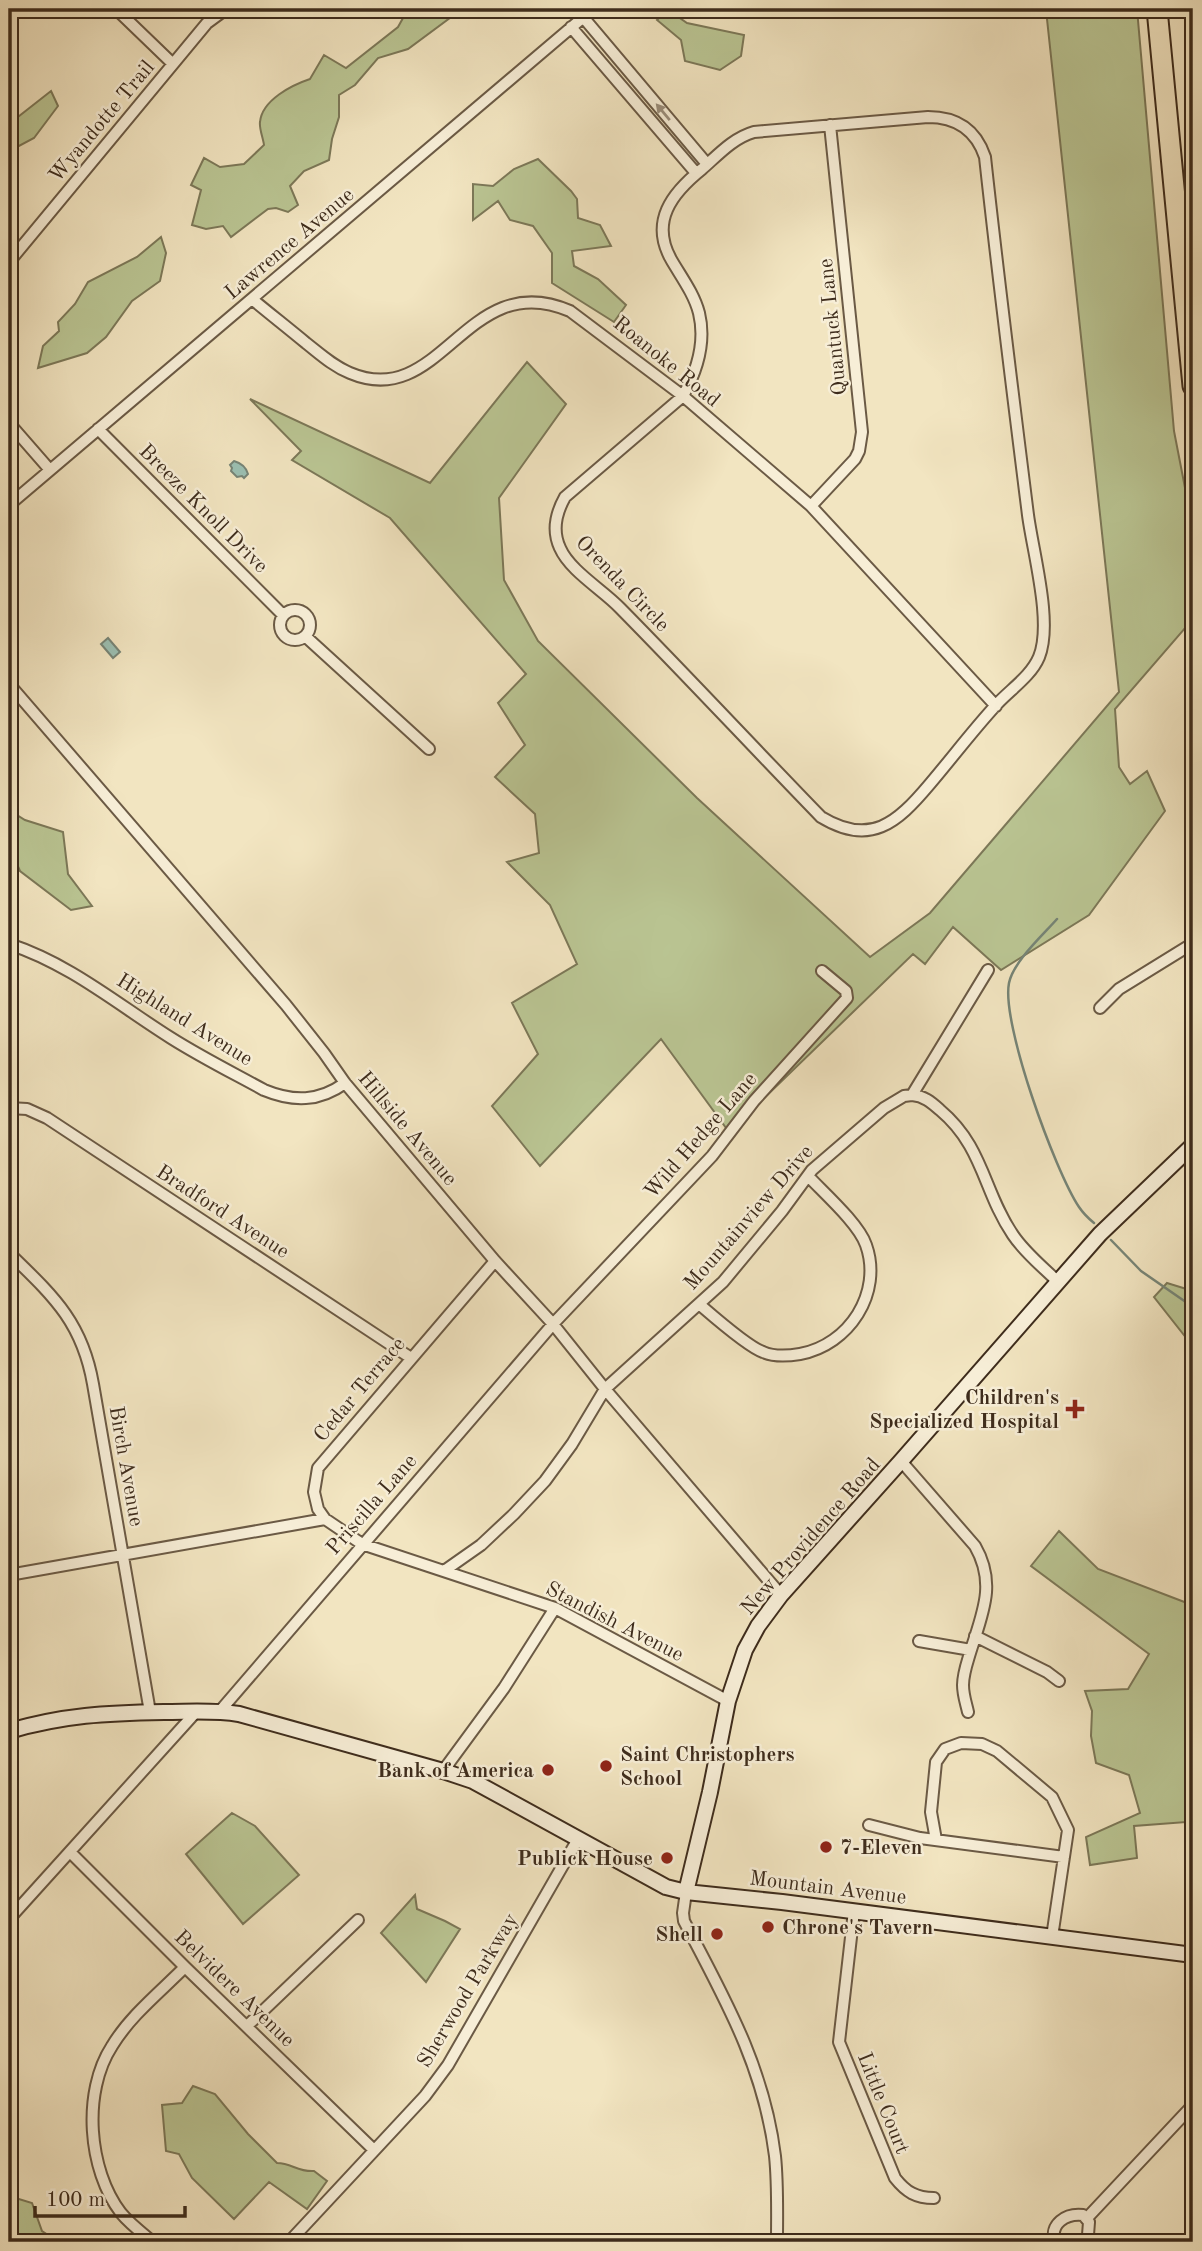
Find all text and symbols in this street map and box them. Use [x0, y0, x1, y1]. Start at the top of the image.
street label: Wyandotte Trail [45, 57, 159, 187]
one-way arrow [655, 103, 671, 121]
street label: Lawrence Avenue [221, 184, 358, 304]
street label: Quantuck Lane [816, 257, 851, 396]
street label: Roanoke Road [609, 313, 724, 412]
street label: Breeze Knoll Drive [135, 441, 271, 577]
street label: Orenda Circle [571, 532, 673, 636]
street label: Highland Avenue [113, 970, 256, 1070]
street label: Hillside Avenue [353, 1068, 460, 1190]
street label: Wild Hedge Lane [641, 1069, 761, 1203]
street label: Mountainview Drive [681, 1142, 818, 1294]
street label: Bradford Avenue [152, 1162, 292, 1263]
street label: Cedar Terrace [311, 1334, 410, 1446]
place label: Children's Specialized Hospital [869, 1388, 1059, 1433]
marker: Children's Specialized Hospital [1065, 1399, 1085, 1419]
street label: Birch Avenue [105, 1404, 146, 1528]
street label: Priscilla Lane [323, 1451, 421, 1559]
street label: New Providence Road [737, 1454, 885, 1620]
street label: Standish Avenue [542, 1579, 687, 1666]
place label: Saint Christophers School [620, 1745, 795, 1790]
marker: Saint Christophers School [598, 1758, 614, 1774]
place label: Bank of America [377, 1761, 534, 1782]
marker: Bank of America [540, 1762, 556, 1778]
place label: 7-Eleven [840, 1838, 922, 1859]
marker: 7-Eleven [818, 1839, 834, 1855]
place label: Publick House [517, 1849, 653, 1870]
marker: Publick House [659, 1850, 675, 1866]
street label: Mountain Avenue [748, 1868, 907, 1909]
street label: Sherwood Parkway [414, 1910, 523, 2071]
place label: Chrone's Tavern [782, 1918, 933, 1939]
marker: Chrone's Tavern [760, 1919, 776, 1935]
place label: Shell [655, 1925, 703, 1946]
marker: Shell [709, 1926, 725, 1942]
street label: Belvidere Avenue [170, 1927, 298, 2052]
street label: Little Court [853, 2050, 912, 2157]
scale bar [35, 2174, 186, 2218]
text: 100 m [46, 2190, 105, 2211]

